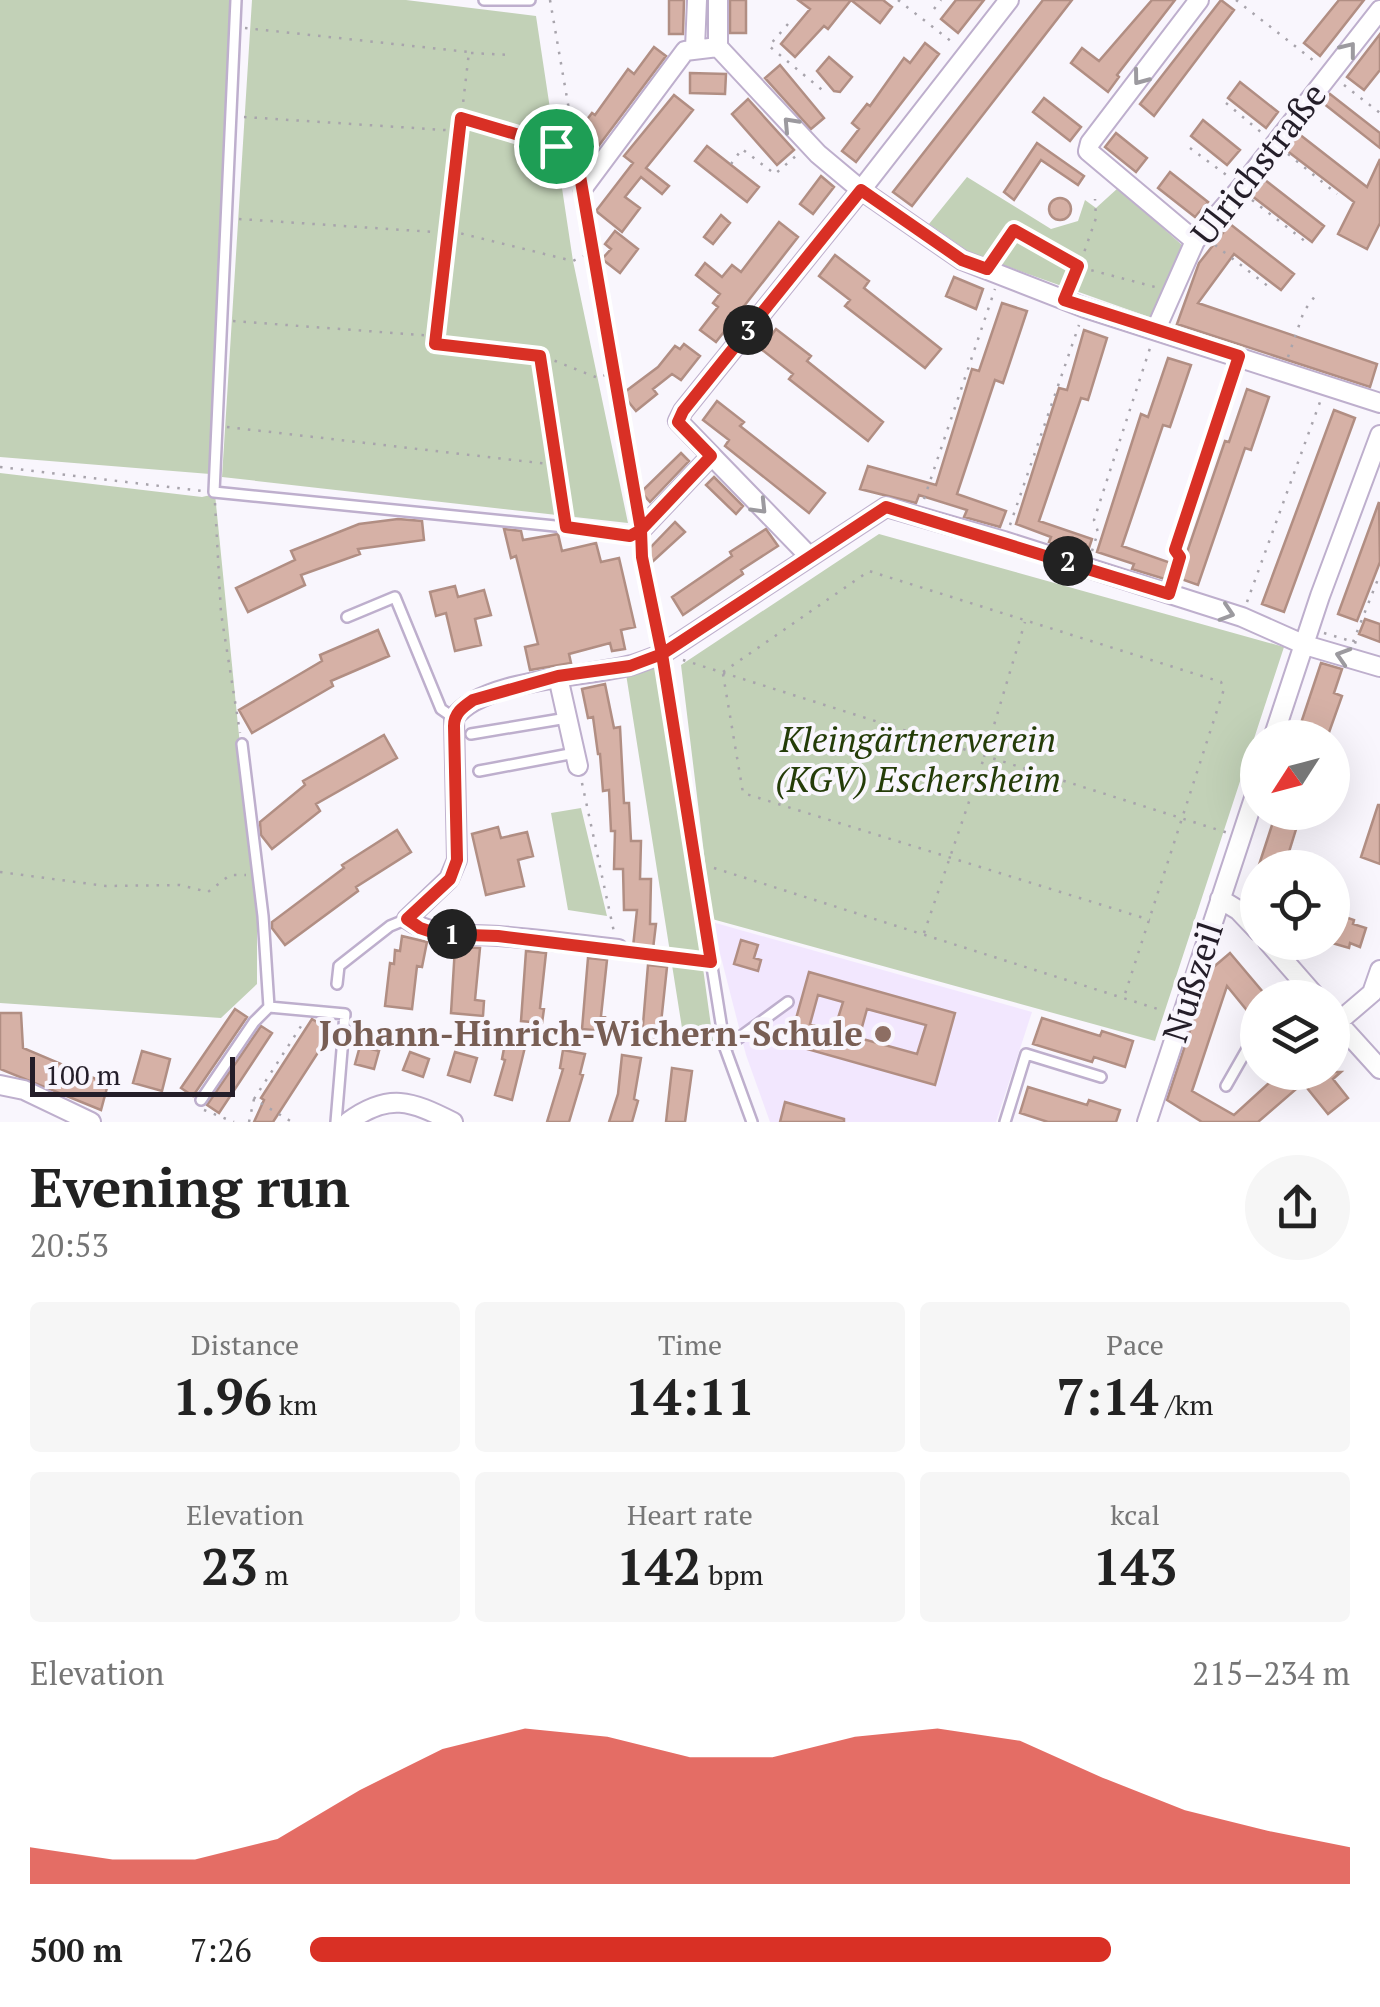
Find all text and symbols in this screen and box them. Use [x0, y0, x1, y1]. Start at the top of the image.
one-way arrow [1337, 43, 1355, 61]
one-way arrow [1134, 66, 1151, 84]
street label: Ulrichstraße [1180, 73, 1336, 254]
pin [514, 104, 599, 189]
one-way arrow [784, 117, 802, 136]
icon: arrive [529, 119, 584, 174]
pin: 3 [723, 305, 773, 355]
text: 3 [740, 311, 756, 348]
one-way arrow [748, 496, 766, 514]
pin: 2 [1043, 536, 1093, 586]
text: 2 [1060, 542, 1076, 579]
one-way arrow [1217, 601, 1234, 621]
one-way arrow [1335, 647, 1352, 668]
park label: Kleingärtnerverein (KGV) Eschersheim [775, 716, 1061, 802]
north arrow [1240, 720, 1350, 830]
map controls [1240, 720, 1350, 1090]
button: locate [1240, 850, 1350, 960]
pin: 1 [427, 909, 477, 959]
text: 1 [444, 915, 460, 952]
street label: Nußzeil [1151, 916, 1233, 1047]
button: layers [1240, 980, 1350, 1090]
place label: Johann-Hinrich-Wichern-Schule [319, 1010, 863, 1056]
marker: Johann-Hinrich-Wichern-Schule [872, 1023, 894, 1045]
scale bar [30, 1052, 235, 1096]
text: 100 m [45, 1056, 121, 1093]
text: Evening run [30, 1150, 350, 1223]
button: share [1245, 1155, 1350, 1260]
text: 20:53 [30, 1224, 109, 1266]
text: Distance [191, 1326, 299, 1363]
text: Time [658, 1326, 722, 1363]
text: Pace [1106, 1326, 1164, 1363]
text: 1.96 [173, 1363, 272, 1429]
text: 14:11 [625, 1363, 755, 1429]
text: 7:14 [1057, 1363, 1158, 1429]
text: km [272, 1386, 317, 1423]
text: /km [1158, 1386, 1213, 1423]
text: Elevation [186, 1496, 304, 1533]
text: Heart rate [627, 1496, 753, 1533]
text: kcal [1110, 1496, 1160, 1533]
text: 23 [201, 1533, 258, 1599]
text: 142 [617, 1533, 701, 1599]
text: 143 [1093, 1533, 1177, 1599]
text: m [258, 1556, 289, 1593]
text: bpm [701, 1556, 763, 1593]
text: Elevation [30, 1652, 164, 1694]
text: 215–234 m [1192, 1652, 1350, 1694]
text: 500 m [30, 1929, 122, 1971]
text: 7:26 [190, 1929, 252, 1971]

